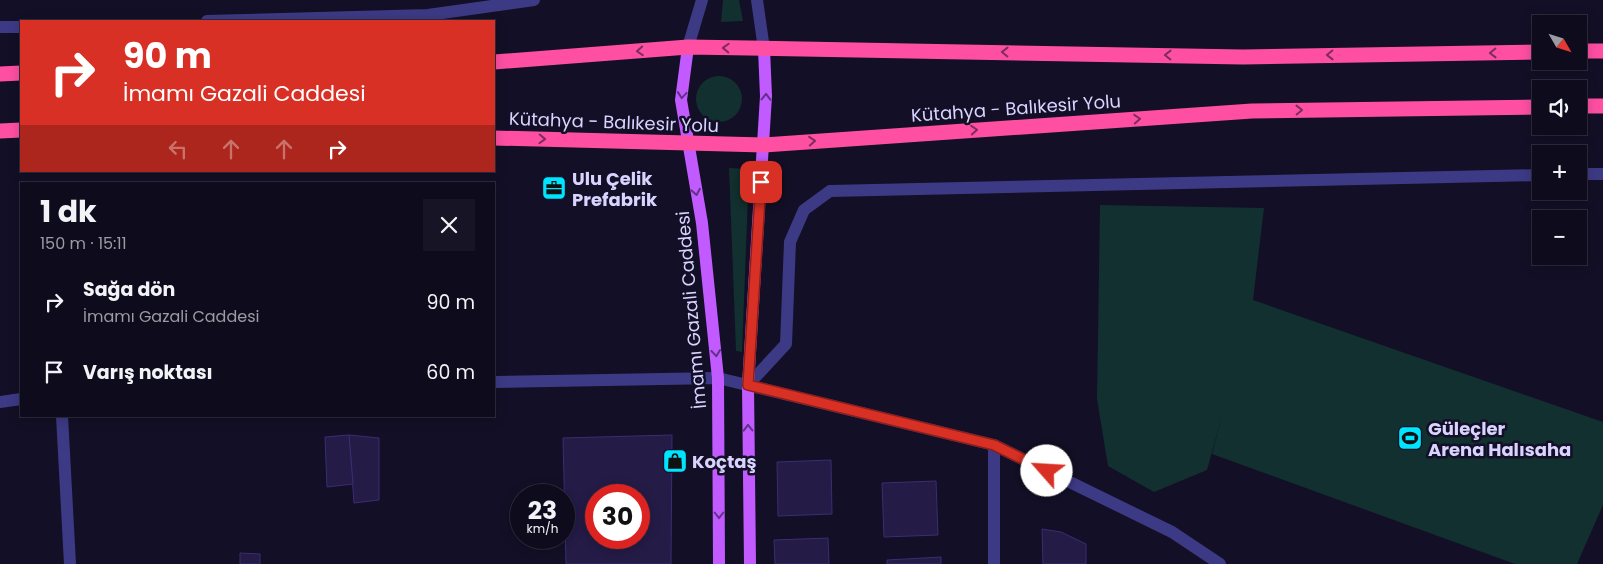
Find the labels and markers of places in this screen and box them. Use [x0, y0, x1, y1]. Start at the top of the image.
pin [740, 161, 782, 203]
place label: Ulu Çelik Prefabrik [572, 166, 658, 212]
office icon: Ulu Çelik Prefabrik [541, 175, 567, 201]
place label: Güleçler Arena Halısaha [1428, 416, 1571, 462]
sports icon: Güleçler Arena Halısaha [1397, 425, 1423, 451]
shop icon: Koçtaş [662, 448, 688, 474]
place label: Koçtaş [692, 449, 756, 474]

